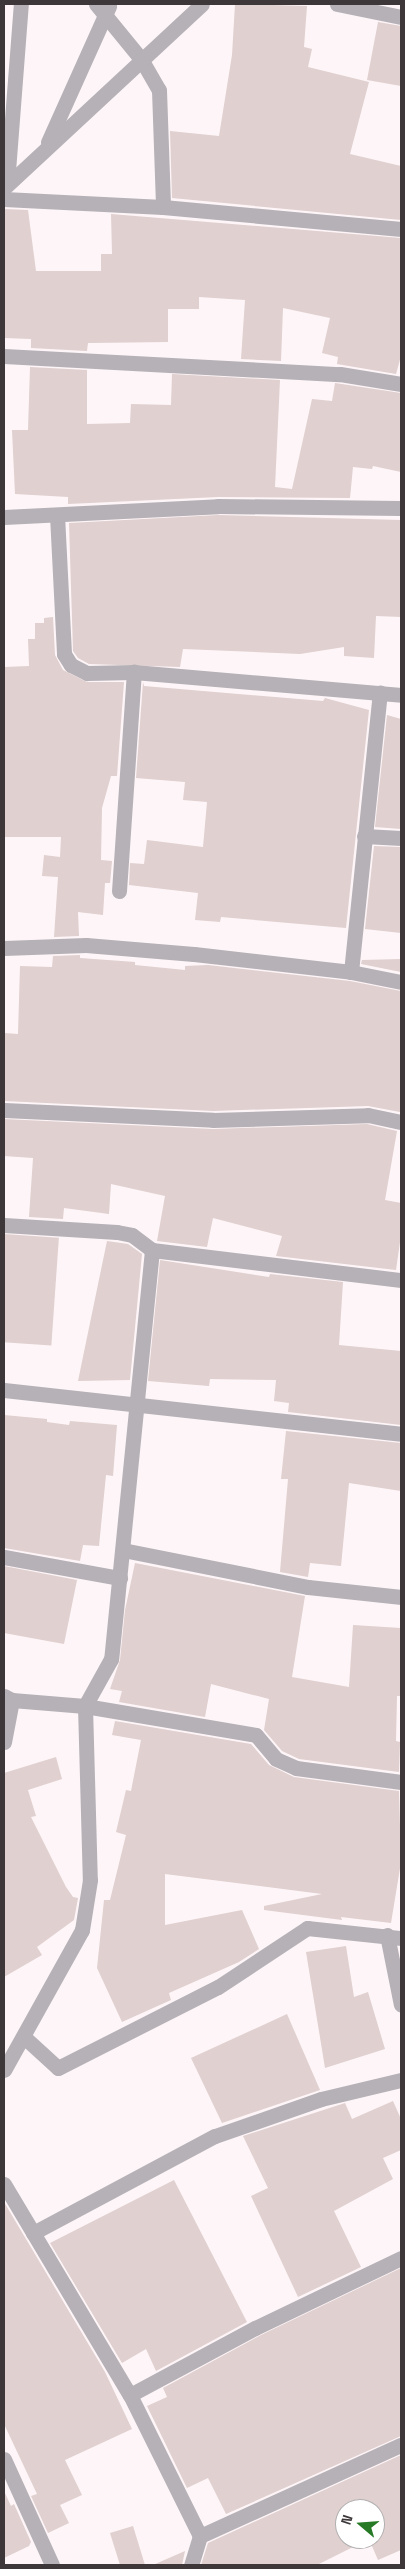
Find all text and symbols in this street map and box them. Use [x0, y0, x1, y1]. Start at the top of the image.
north arrow [335, 2499, 385, 2549]
text: N [337, 2512, 357, 2527]

